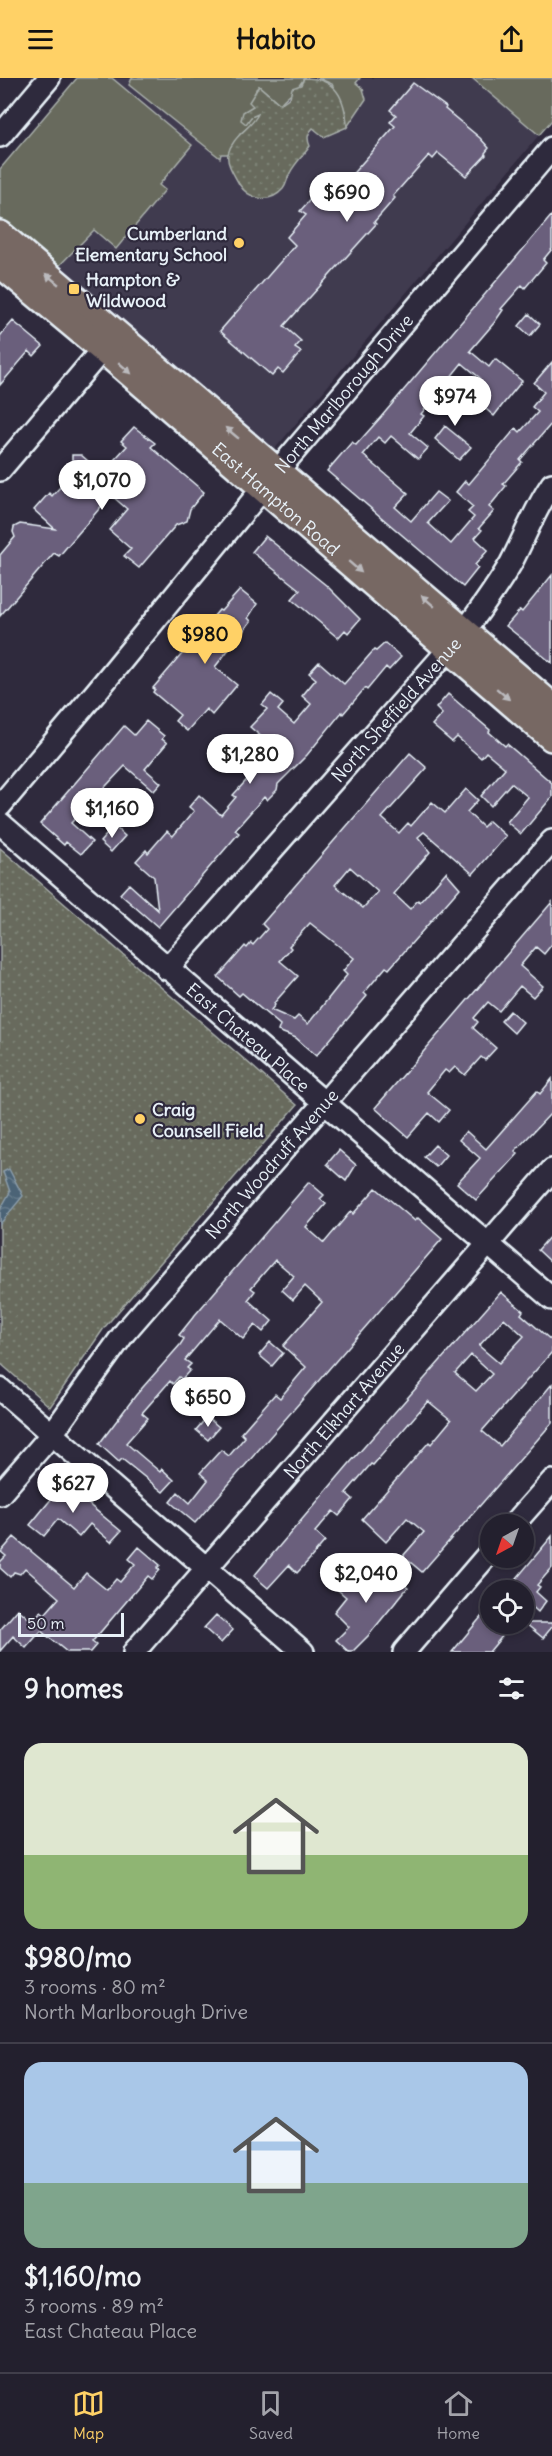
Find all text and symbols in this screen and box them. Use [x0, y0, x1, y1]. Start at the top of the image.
text: Habito [236, 22, 316, 56]
icon: menu [24, 23, 57, 56]
icon: share [495, 23, 528, 56]
pin: $690 [311, 172, 383, 223]
text: $690 [323, 179, 371, 204]
place label: Cumberland Elementary School [75, 222, 227, 266]
marker: Cumberland Elementary School [232, 236, 246, 250]
place label: Hampton & Wildwood [86, 268, 180, 312]
one-way arrow [44, 273, 60, 286]
marker: Hampton & Wildwood [67, 282, 81, 296]
street label: North Marlborough Drive [269, 309, 418, 478]
one-way arrow [117, 361, 132, 374]
pin: $974 [419, 376, 491, 427]
text: $974 [433, 383, 477, 408]
one-way arrow [225, 427, 240, 440]
street label: East Hampton Road [208, 437, 345, 560]
pin: $1,070 [53, 460, 151, 511]
text: $1,070 [73, 467, 131, 492]
one-way arrow [347, 560, 362, 573]
one-way arrow [421, 595, 436, 608]
pin: $980 [169, 614, 241, 665]
text: $980 [181, 621, 229, 646]
street label: North Sheffield Avenue [326, 632, 466, 787]
one-way arrow [495, 688, 510, 701]
pin: $1,280 [201, 734, 299, 785]
text: $1,280 [221, 741, 279, 766]
pin: $1,160 [63, 788, 161, 839]
text: $1,160 [85, 795, 139, 820]
street label: East Chateau Place [182, 978, 315, 1097]
street label: North Woodruff Avenue [200, 1084, 343, 1243]
place label: Craig Counsell Field [152, 1098, 264, 1142]
marker: Craig Counsell Field [133, 1112, 147, 1126]
street label: North Elkhart Avenue [278, 1337, 409, 1483]
pin: $650 [172, 1377, 244, 1428]
text: $650 [184, 1384, 232, 1409]
pin: $627 [37, 1463, 109, 1514]
text: $627 [51, 1470, 95, 1495]
north arrow [480, 1514, 534, 1568]
map controls [480, 1514, 534, 1634]
pin: $2,040 [317, 1553, 415, 1604]
text: $2,040 [334, 1560, 398, 1585]
button: locate [480, 1580, 534, 1634]
scale bar [18, 1610, 124, 1638]
text: 50 m [27, 1613, 65, 1633]
text: 9 homes [24, 1672, 123, 1705]
icon: filters [495, 1672, 528, 1705]
icon: home [222, 1782, 330, 1890]
text: $980/mo [24, 1941, 132, 1974]
text: 3 rooms · 80 m² [24, 1974, 166, 1999]
text: North Marlborough Drive [24, 1999, 248, 2024]
icon: home [222, 2101, 330, 2209]
text: $1,160/mo [24, 2260, 141, 2293]
text: 3 rooms · 89 m² [24, 2293, 164, 2318]
text: East Chateau Place [24, 2318, 197, 2343]
tab: Map [72, 2387, 105, 2443]
tab: Saved [249, 2387, 293, 2443]
tab: Home [437, 2387, 480, 2443]

